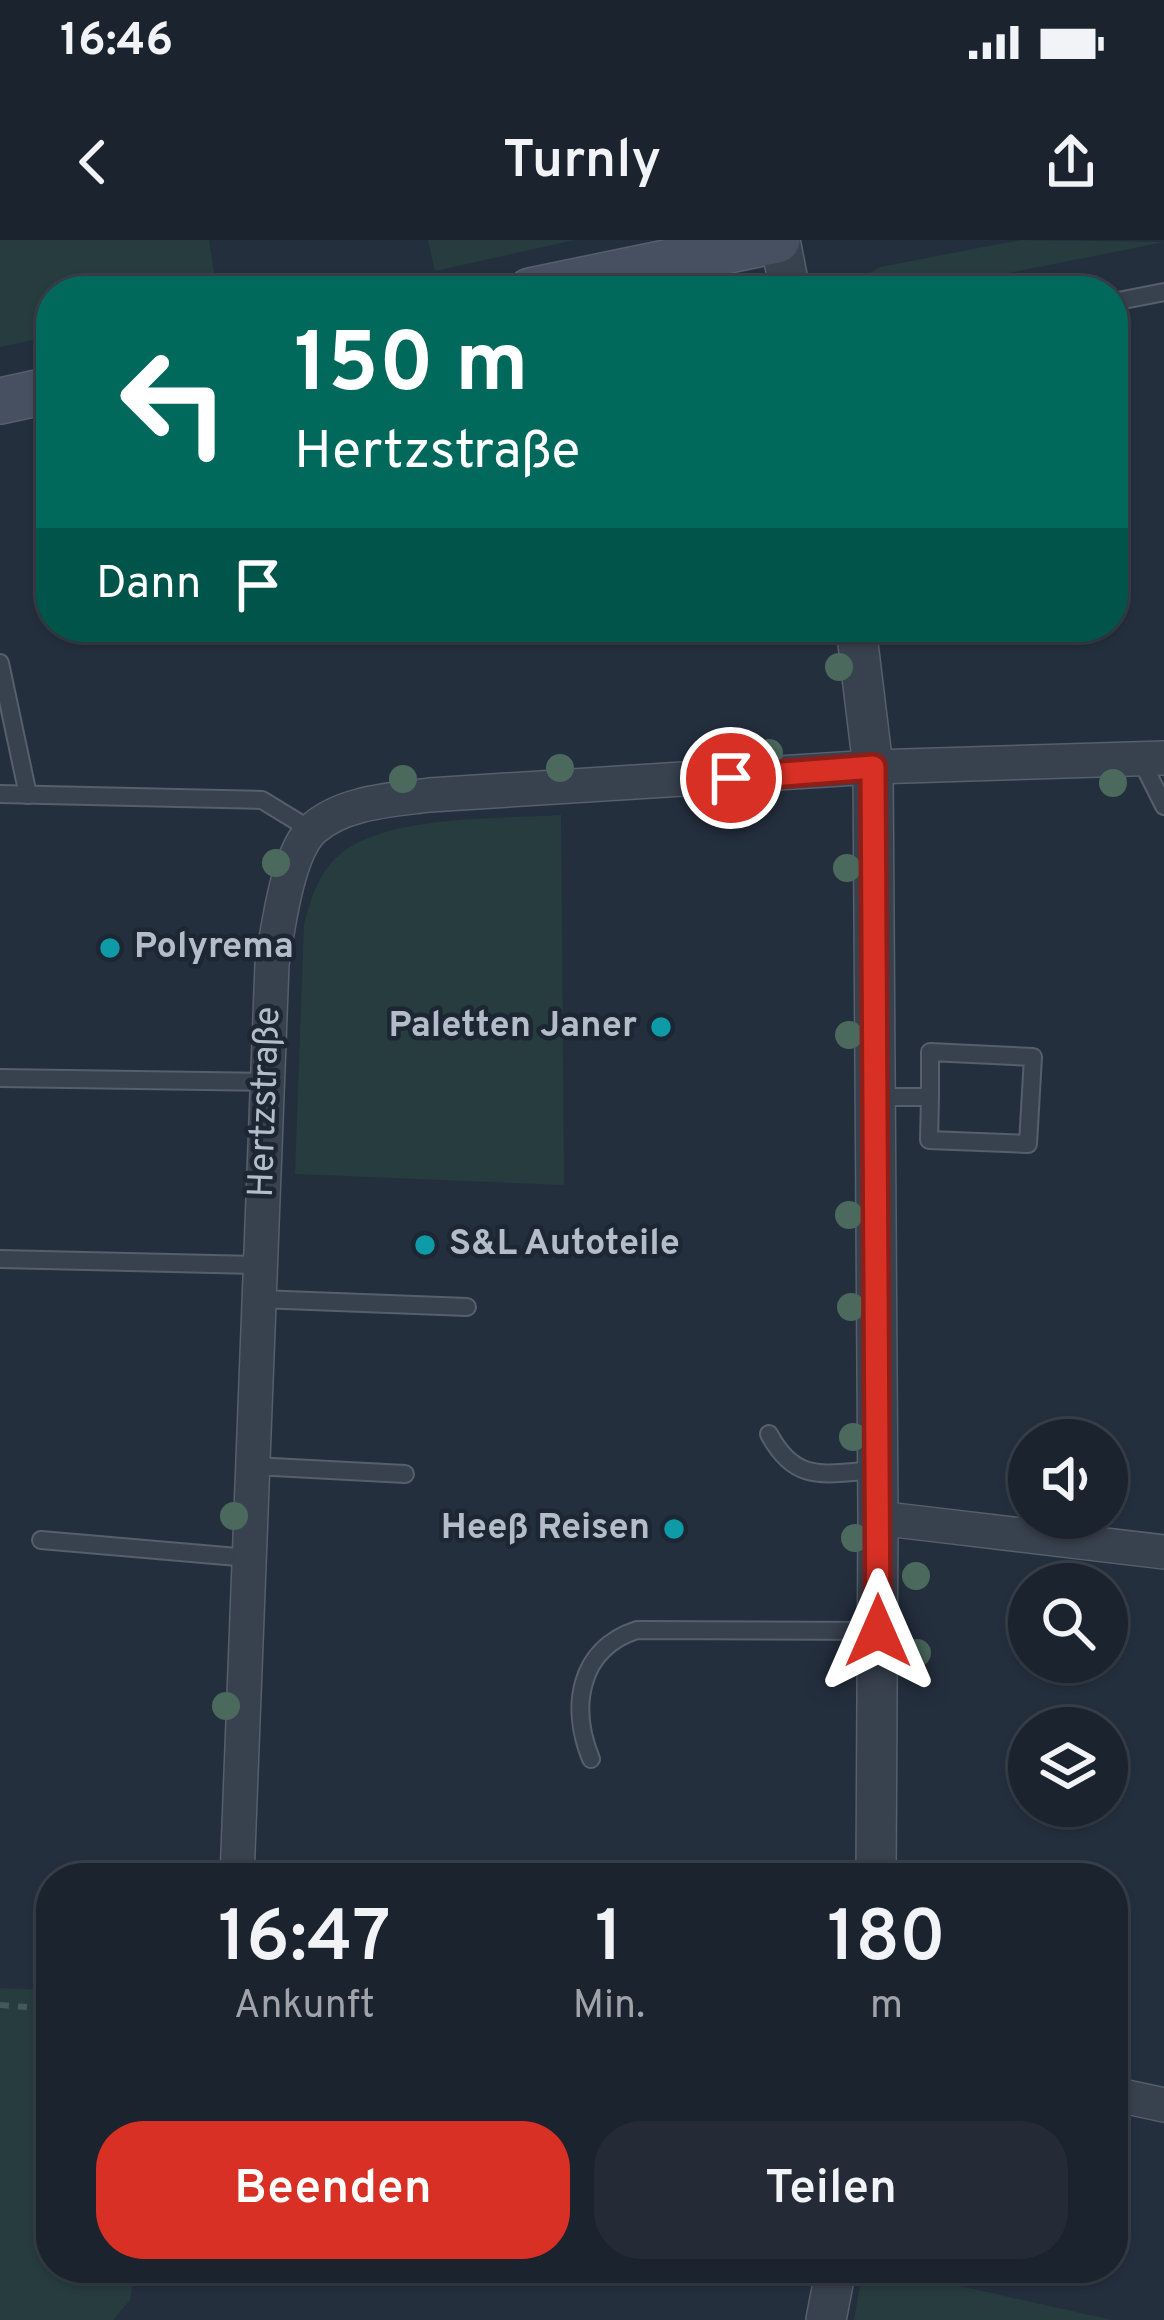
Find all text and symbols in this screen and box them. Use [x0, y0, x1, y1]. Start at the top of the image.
text: 16:46 [60, 14, 173, 71]
text: Turnly [503, 128, 661, 197]
icon: back [60, 129, 126, 195]
icon: share [1038, 129, 1104, 195]
text: 150 m [294, 315, 529, 421]
icon: left [96, 324, 252, 480]
text: Hertzstraße [294, 419, 580, 488]
icon: arrive [225, 552, 291, 618]
text: Dann [96, 557, 201, 614]
pin [680, 727, 782, 829]
icon: arrive [698, 745, 764, 811]
place label: Polyrema [134, 925, 294, 971]
marker: Polyrema [97, 935, 123, 961]
place label: Paletten Janer [389, 1004, 637, 1050]
street label: Hertzstraße [240, 1006, 292, 1198]
marker: Paletten Janer [648, 1014, 674, 1040]
place label: S&L Autoteile [449, 1222, 680, 1268]
marker: S&L Autoteile [412, 1232, 438, 1258]
map controls [1008, 1419, 1128, 1827]
button: sound [1008, 1419, 1128, 1539]
place label: Heeß Reisen [441, 1506, 650, 1552]
marker: Heeß Reisen [661, 1516, 687, 1542]
button: search [1008, 1563, 1128, 1683]
position arrow [815, 1568, 941, 1694]
button: layers [1008, 1707, 1128, 1827]
text: 16:47 [218, 1895, 391, 1987]
text: 1 [595, 1895, 623, 1987]
text: 180 [827, 1895, 946, 1987]
text: Ankunft [234, 1983, 375, 2032]
text: Min. [573, 1983, 645, 2032]
text: m [870, 1983, 903, 2032]
button: Beenden [96, 2121, 570, 2259]
button: Teilen [594, 2121, 1068, 2259]

